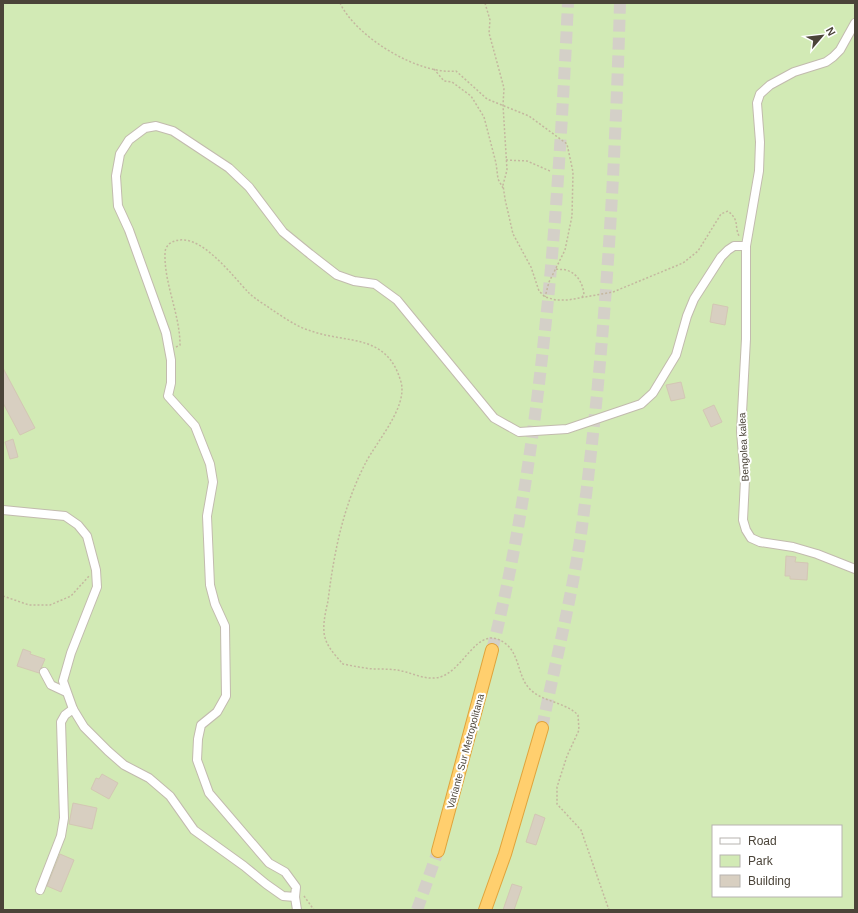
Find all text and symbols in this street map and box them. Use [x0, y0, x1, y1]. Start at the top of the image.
north arrow [802, 16, 842, 56]
text: N [824, 25, 838, 38]
street label: Bengolea kalea [736, 412, 751, 482]
street label: Variante Sur Metropolitana [445, 692, 486, 810]
legend [712, 825, 842, 897]
text: Road [748, 834, 777, 848]
text: Park [748, 854, 774, 868]
text: Building [748, 874, 791, 888]

